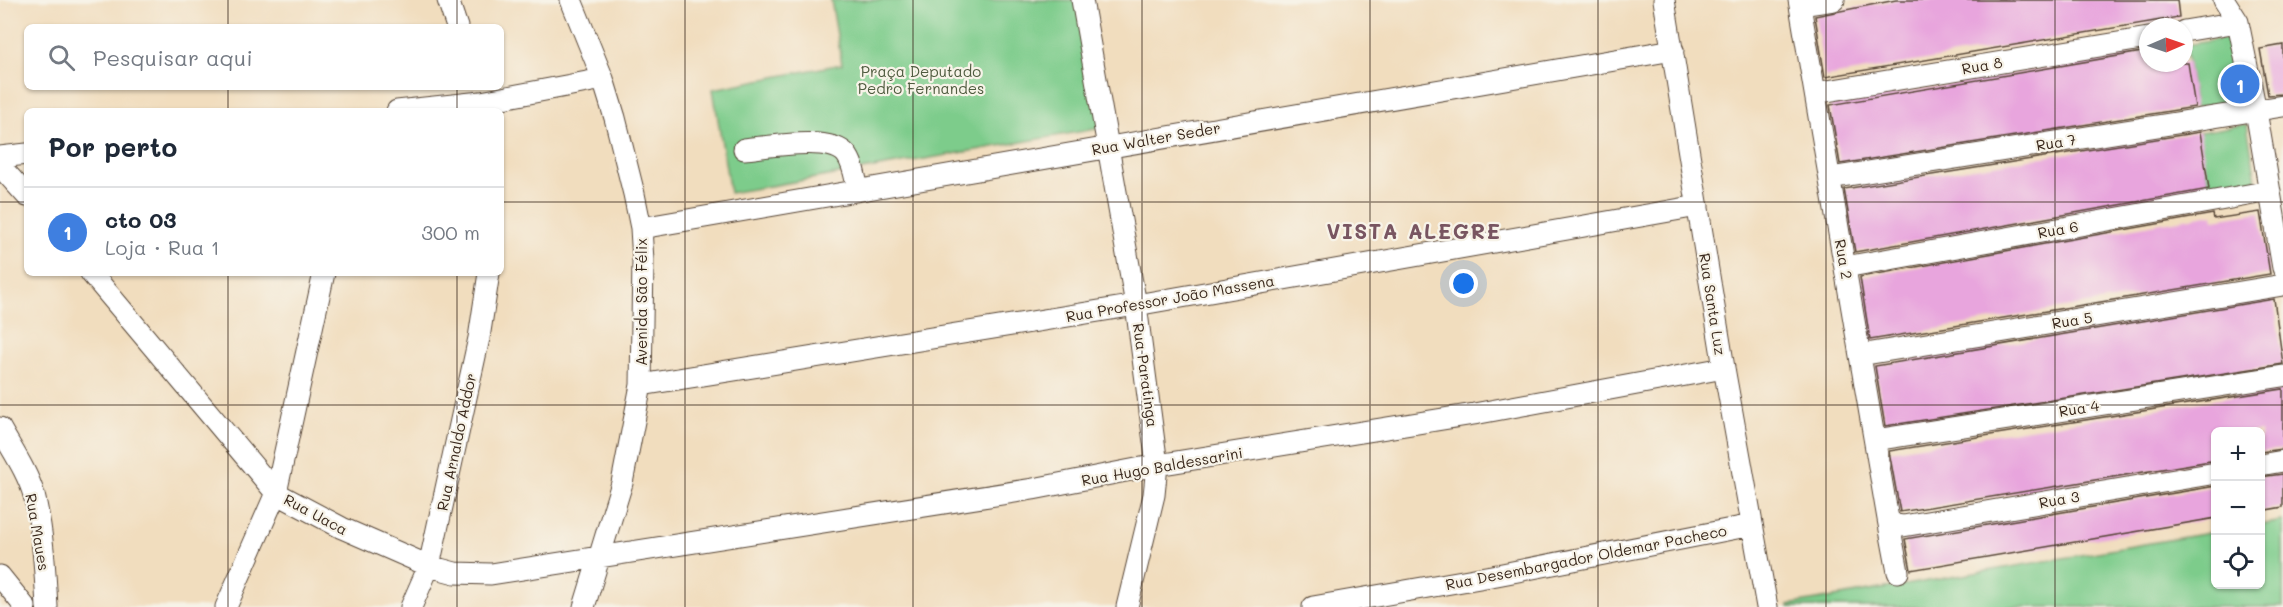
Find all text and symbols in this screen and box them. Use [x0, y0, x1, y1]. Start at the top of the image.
north arrow [2139, 18, 2193, 72]
search box [24, 24, 504, 90]
icon: search [45, 41, 78, 74]
text: Pesquisar aqui [93, 43, 253, 72]
street label: Rua 8 [1960, 52, 2004, 78]
park label: Praça Deputado Pedro Fernandes [858, 61, 984, 98]
pin: 1 [2220, 62, 2260, 106]
street label: Rua Walter Seder [1090, 117, 1222, 159]
street label: Rua 7 [2035, 129, 2077, 155]
text: Por perto [48, 130, 177, 164]
text: cto 03 [105, 205, 177, 234]
street label: Rua 6 [2036, 216, 2080, 242]
district label: VISTA ALEGRE [1327, 217, 1501, 244]
text: 1 [63, 219, 72, 245]
text: 300 m [421, 219, 480, 245]
text: Loja · Rua 1 [105, 234, 220, 260]
street label: Rua 2 [1831, 237, 1857, 281]
street label: Avenida São Félix [631, 238, 651, 366]
street label: Rua Santa Luz [1695, 251, 1731, 357]
your location [1449, 269, 1478, 298]
street label: Rua Professor João Massena [1064, 270, 1276, 326]
street label: Rua 5 [2050, 307, 2094, 333]
street label: Rua Paratinga [1129, 322, 1163, 428]
street label: Rua Arnaldo Addor [432, 371, 480, 513]
street label: Rua 4 [2057, 395, 2101, 421]
map controls [2211, 427, 2265, 589]
button: + [2211, 427, 2265, 481]
street label: Rua Hugo Baldessarini [1080, 442, 1244, 490]
button: − [2211, 481, 2265, 535]
street label: Rua 3 [2037, 486, 2081, 512]
street label: Rua Uaca [281, 489, 351, 539]
street label: Rua Maues [21, 492, 55, 572]
street label: Rua Desembargador Oldemar Pacheco [1444, 520, 1728, 594]
button: locate [2211, 535, 2265, 589]

